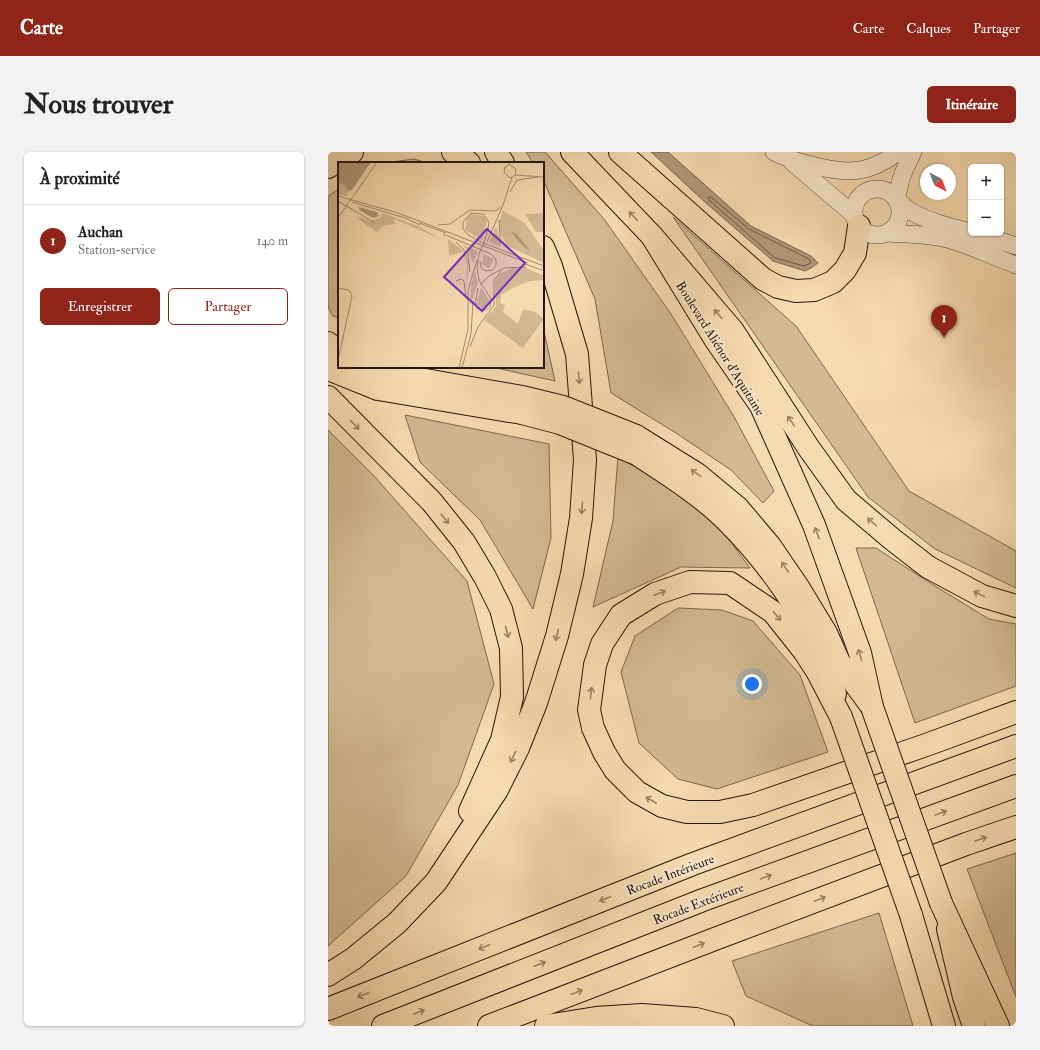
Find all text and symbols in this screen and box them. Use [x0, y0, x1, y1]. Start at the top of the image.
text: Carte [20, 16, 63, 40]
text: Carte [853, 20, 884, 37]
text: Calques [906, 20, 951, 37]
text: Partager [973, 20, 1020, 37]
button: Itinéraire [927, 86, 1016, 123]
text: Nous trouver [24, 87, 173, 122]
inset map [338, 162, 544, 368]
north arrow [920, 164, 956, 200]
map controls [968, 164, 1004, 236]
button: + [968, 164, 1004, 200]
text: À proximité [40, 168, 120, 189]
button: − [968, 200, 1004, 236]
one-way arrow [628, 211, 637, 221]
text: Auchan [78, 223, 123, 242]
text: 1 [51, 233, 55, 249]
text: 140 m [257, 233, 288, 249]
text: Station-service [78, 242, 155, 258]
street label: Boulevard Aliénor d'Aquitaine [672, 278, 768, 419]
button: Enregistrer [40, 288, 160, 325]
button: Partager [168, 288, 288, 325]
pin: 1 [931, 305, 957, 338]
one-way arrow [714, 308, 723, 319]
one-way arrow [575, 371, 582, 384]
one-way arrow [787, 416, 795, 427]
one-way arrow [350, 420, 360, 430]
one-way arrow [691, 469, 702, 478]
one-way arrow [578, 501, 585, 514]
one-way arrow [440, 513, 449, 524]
one-way arrow [866, 518, 877, 527]
one-way arrow [812, 527, 820, 539]
one-way arrow [781, 562, 789, 573]
one-way arrow [653, 588, 665, 596]
one-way arrow [973, 590, 985, 597]
one-way arrow [772, 611, 781, 622]
one-way arrow [504, 625, 511, 638]
one-way arrow [553, 629, 560, 642]
one-way arrow [856, 649, 863, 662]
your location [742, 674, 762, 694]
one-way arrow [587, 687, 595, 700]
one-way arrow [509, 751, 516, 763]
one-way arrow [645, 796, 657, 803]
one-way arrow [934, 809, 946, 817]
one-way arrow [975, 835, 988, 842]
street label: Rocade Intérieure [624, 851, 717, 899]
one-way arrow [759, 873, 772, 880]
street label: Rocade Extérieure [651, 879, 747, 929]
one-way arrow [814, 894, 826, 902]
one-way arrow [599, 896, 611, 903]
one-way arrow [692, 940, 704, 948]
one-way arrow [478, 943, 490, 951]
one-way arrow [533, 959, 545, 967]
one-way arrow [571, 987, 583, 995]
one-way arrow [358, 992, 370, 1000]
one-way arrow [413, 1007, 425, 1015]

